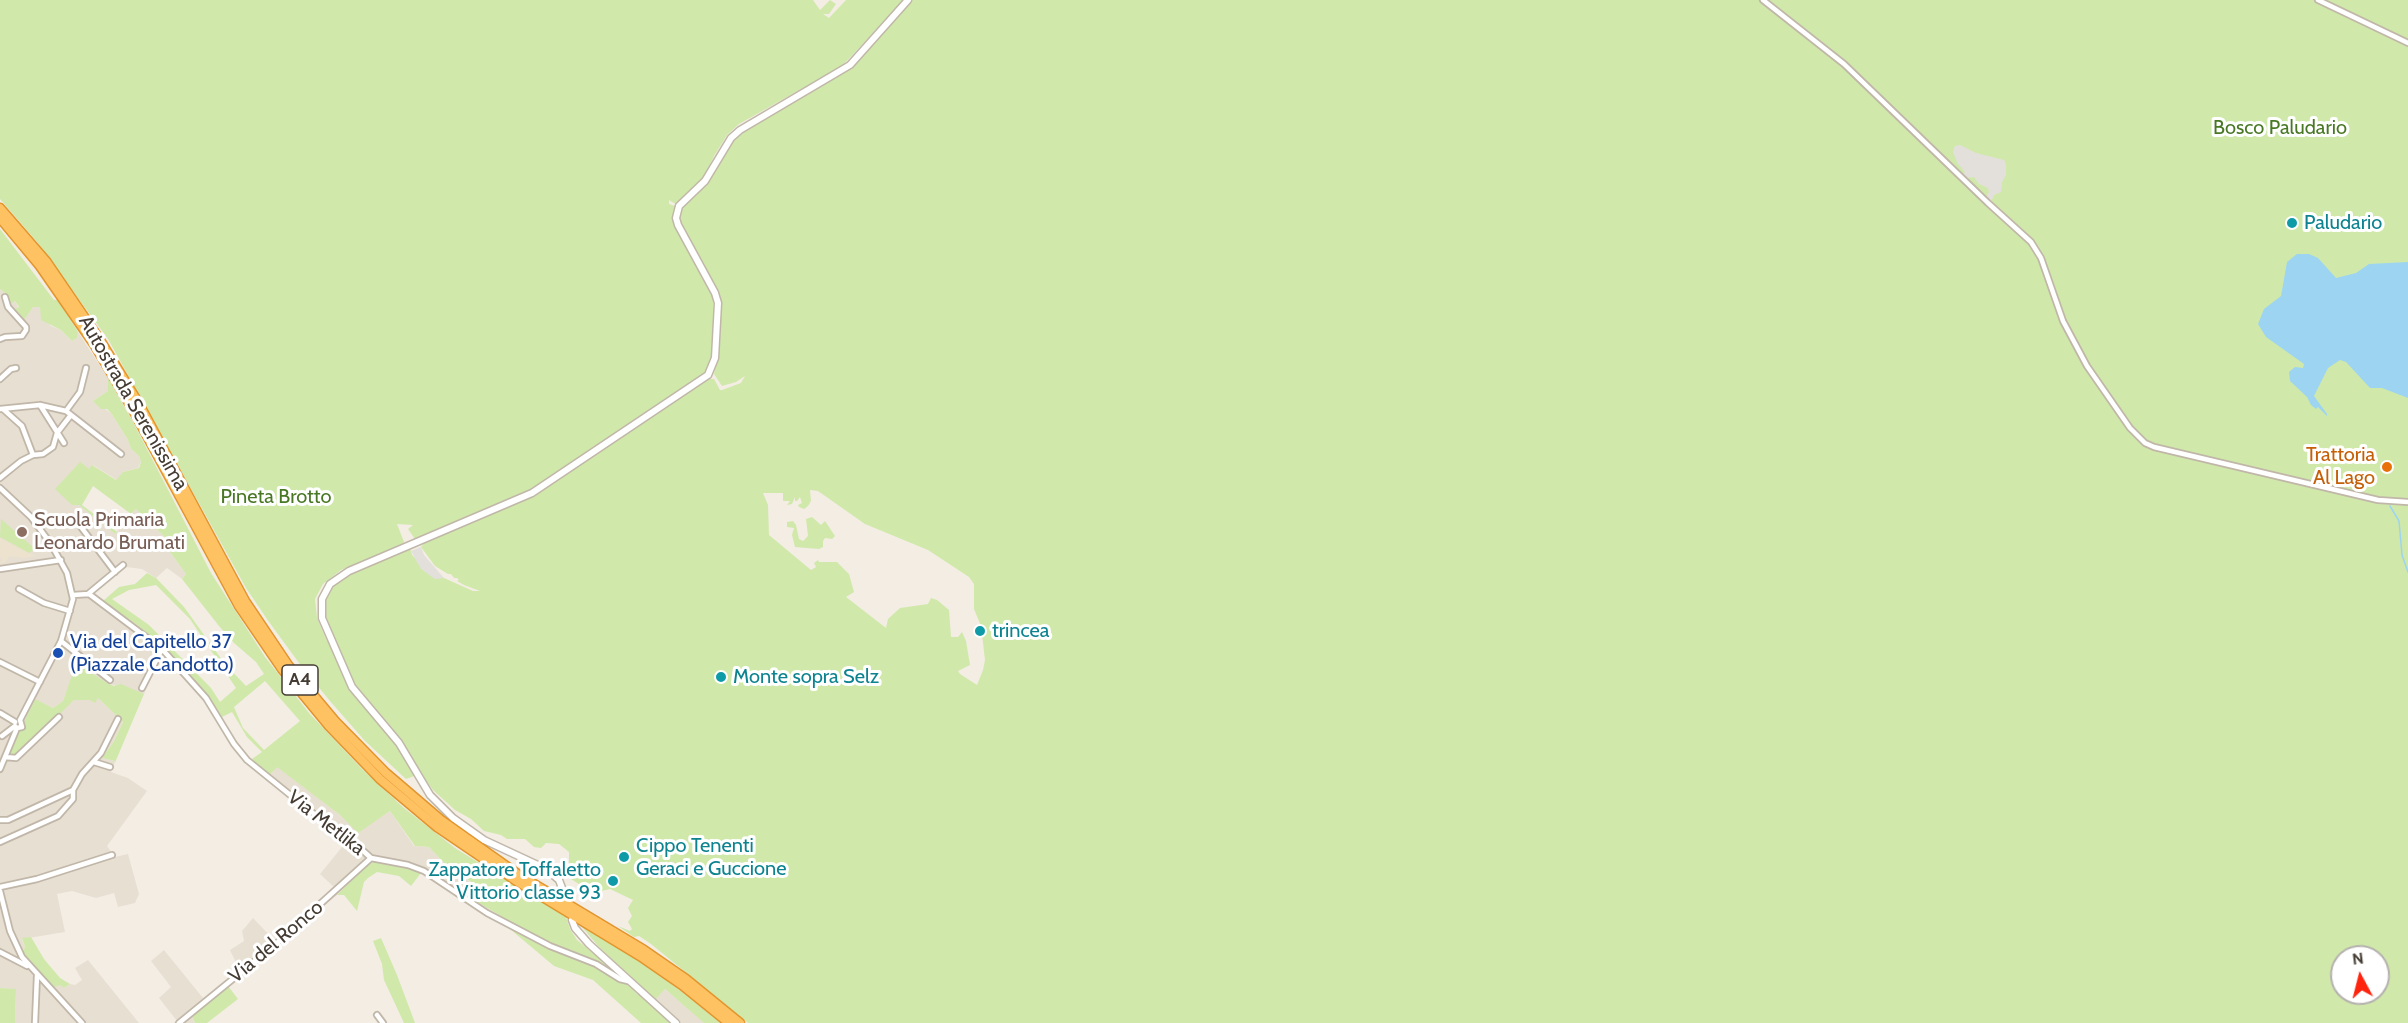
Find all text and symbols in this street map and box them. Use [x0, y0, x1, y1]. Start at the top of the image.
park label: Bosco Paludario [2213, 116, 2347, 140]
place label: Paludario [2304, 211, 2382, 235]
marker: Paludario [2285, 216, 2299, 230]
street label: Autostrada Serenissima [73, 311, 193, 495]
place label: Trattoria Al Lago [2306, 443, 2375, 490]
marker: Trattoria Al Lago [2380, 460, 2394, 474]
park label: Pineta Brotto [221, 485, 331, 509]
place label: Scuola Primaria Leonardo Brumati [34, 508, 185, 555]
marker: Scuola Primaria Leonardo Brumati [15, 525, 29, 539]
place label: trincea [992, 619, 1049, 643]
marker: trincea [973, 624, 987, 638]
place label: Via del Capitello 37 (Piazzale Candotto) [70, 630, 234, 677]
marker: Via del Capitello 37 (Piazzale Candotto) [51, 646, 65, 660]
road number: A4 [282, 665, 318, 695]
place label: Monte sopra Selz [733, 665, 879, 689]
marker: Monte sopra Selz [714, 670, 728, 684]
street label: Via Metlika [282, 785, 370, 861]
place label: Cippo Tenenti Geraci e Guccione [636, 834, 786, 881]
marker: Cippo Tenenti Geraci e Guccione [617, 850, 631, 864]
place label: Zappatore Toffaletto Vittorio classe 93 [429, 858, 601, 905]
marker: Zappatore Toffaletto Vittorio classe 93 [606, 874, 620, 888]
street label: Via del Ronco [224, 896, 328, 988]
north arrow [2330, 945, 2390, 1005]
text: N [2351, 949, 2365, 969]

